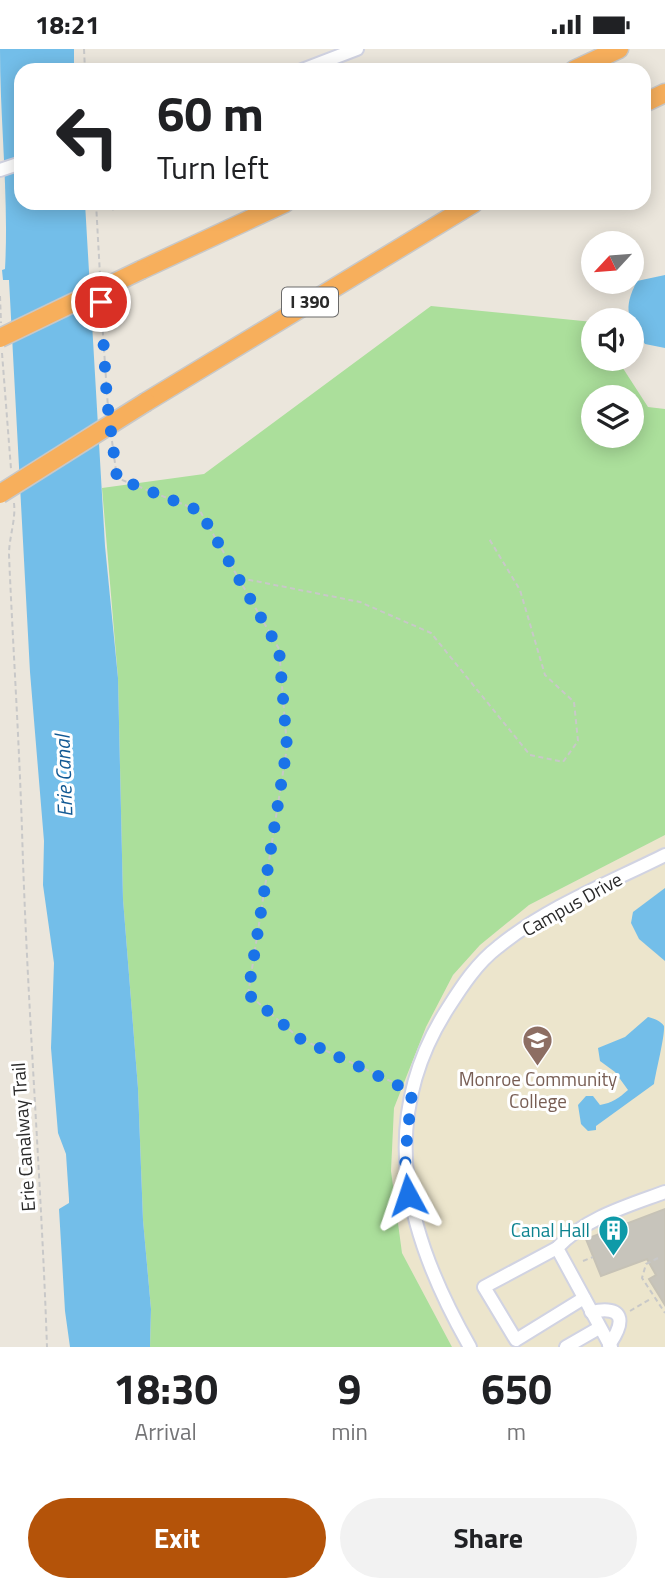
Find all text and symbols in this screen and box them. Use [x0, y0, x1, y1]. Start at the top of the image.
text: 18:21 [35, 5, 100, 44]
text: 60 m [157, 75, 264, 150]
icon: left [42, 91, 133, 182]
text: Turn left [157, 143, 269, 191]
north arrow [581, 231, 644, 294]
map controls [581, 231, 644, 448]
pin [71, 272, 131, 332]
icon: arrive [82, 283, 120, 321]
road number: I 390 [282, 288, 338, 317]
button: sound [581, 308, 644, 371]
button: layers [581, 385, 644, 448]
water label: Erie Canal [45, 732, 80, 818]
street label: Campus Drive [516, 864, 627, 943]
school or university icon: Monroe Community College [521, 1023, 555, 1067]
street label: Erie Canalway Trail [3, 1062, 42, 1212]
place label: Monroe Community College [459, 1064, 617, 1115]
position arrow [371, 1158, 445, 1232]
building icon: Canal Hall [596, 1213, 630, 1257]
place label: Canal Hall [511, 1215, 590, 1244]
text: 18:30 [113, 1356, 218, 1420]
text: 9 [338, 1356, 361, 1420]
text: 650 [481, 1356, 552, 1420]
text: Arrival [134, 1414, 197, 1449]
text: min [331, 1414, 368, 1449]
text: m [507, 1414, 526, 1449]
button: Exit [28, 1498, 326, 1578]
button: Share [340, 1498, 637, 1578]

